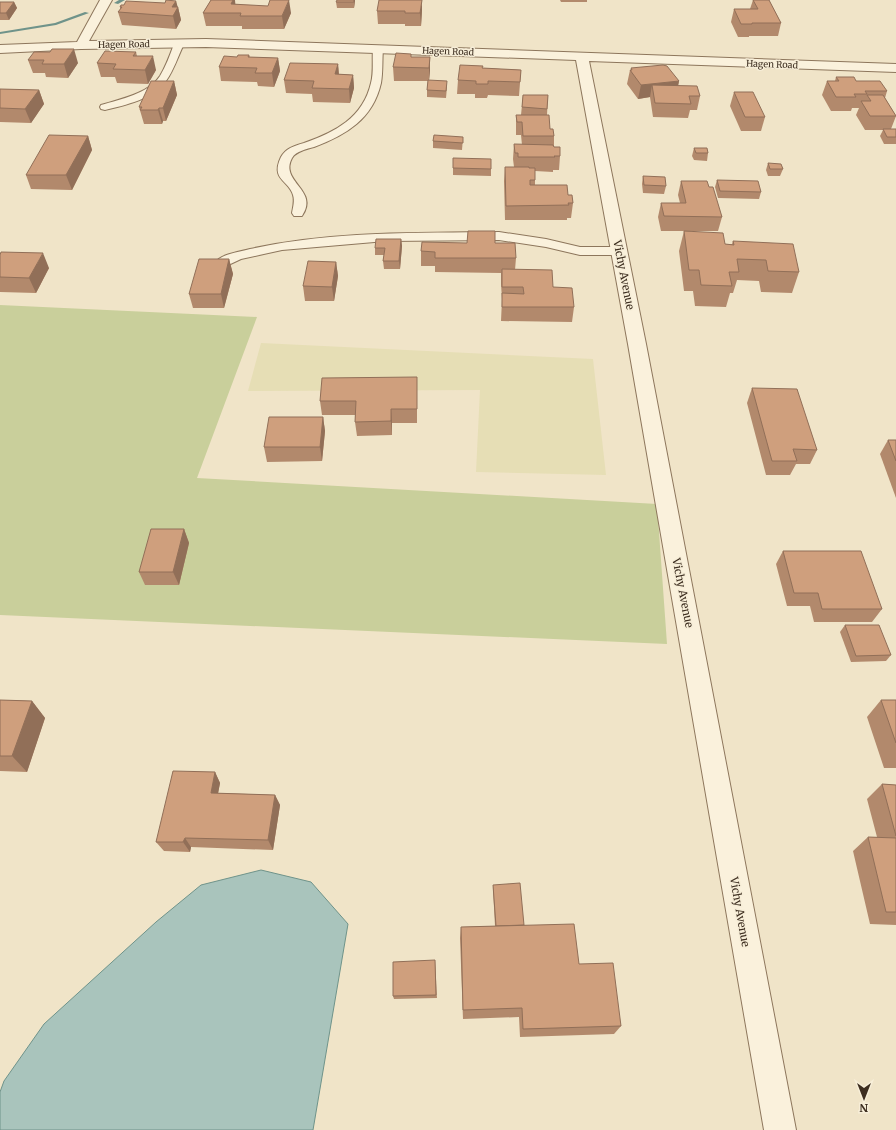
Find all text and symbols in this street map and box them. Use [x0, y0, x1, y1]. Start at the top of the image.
street label: Hagen Road [98, 38, 151, 50]
street label: Hagen Road [422, 45, 475, 57]
street label: Hagen Road [746, 58, 799, 70]
street label: Vichy Avenue [610, 238, 638, 311]
street label: Vichy Avenue [669, 556, 697, 629]
street label: Vichy Avenue [727, 875, 753, 948]
north arrow [844, 1078, 884, 1118]
text: N [859, 1101, 868, 1115]

